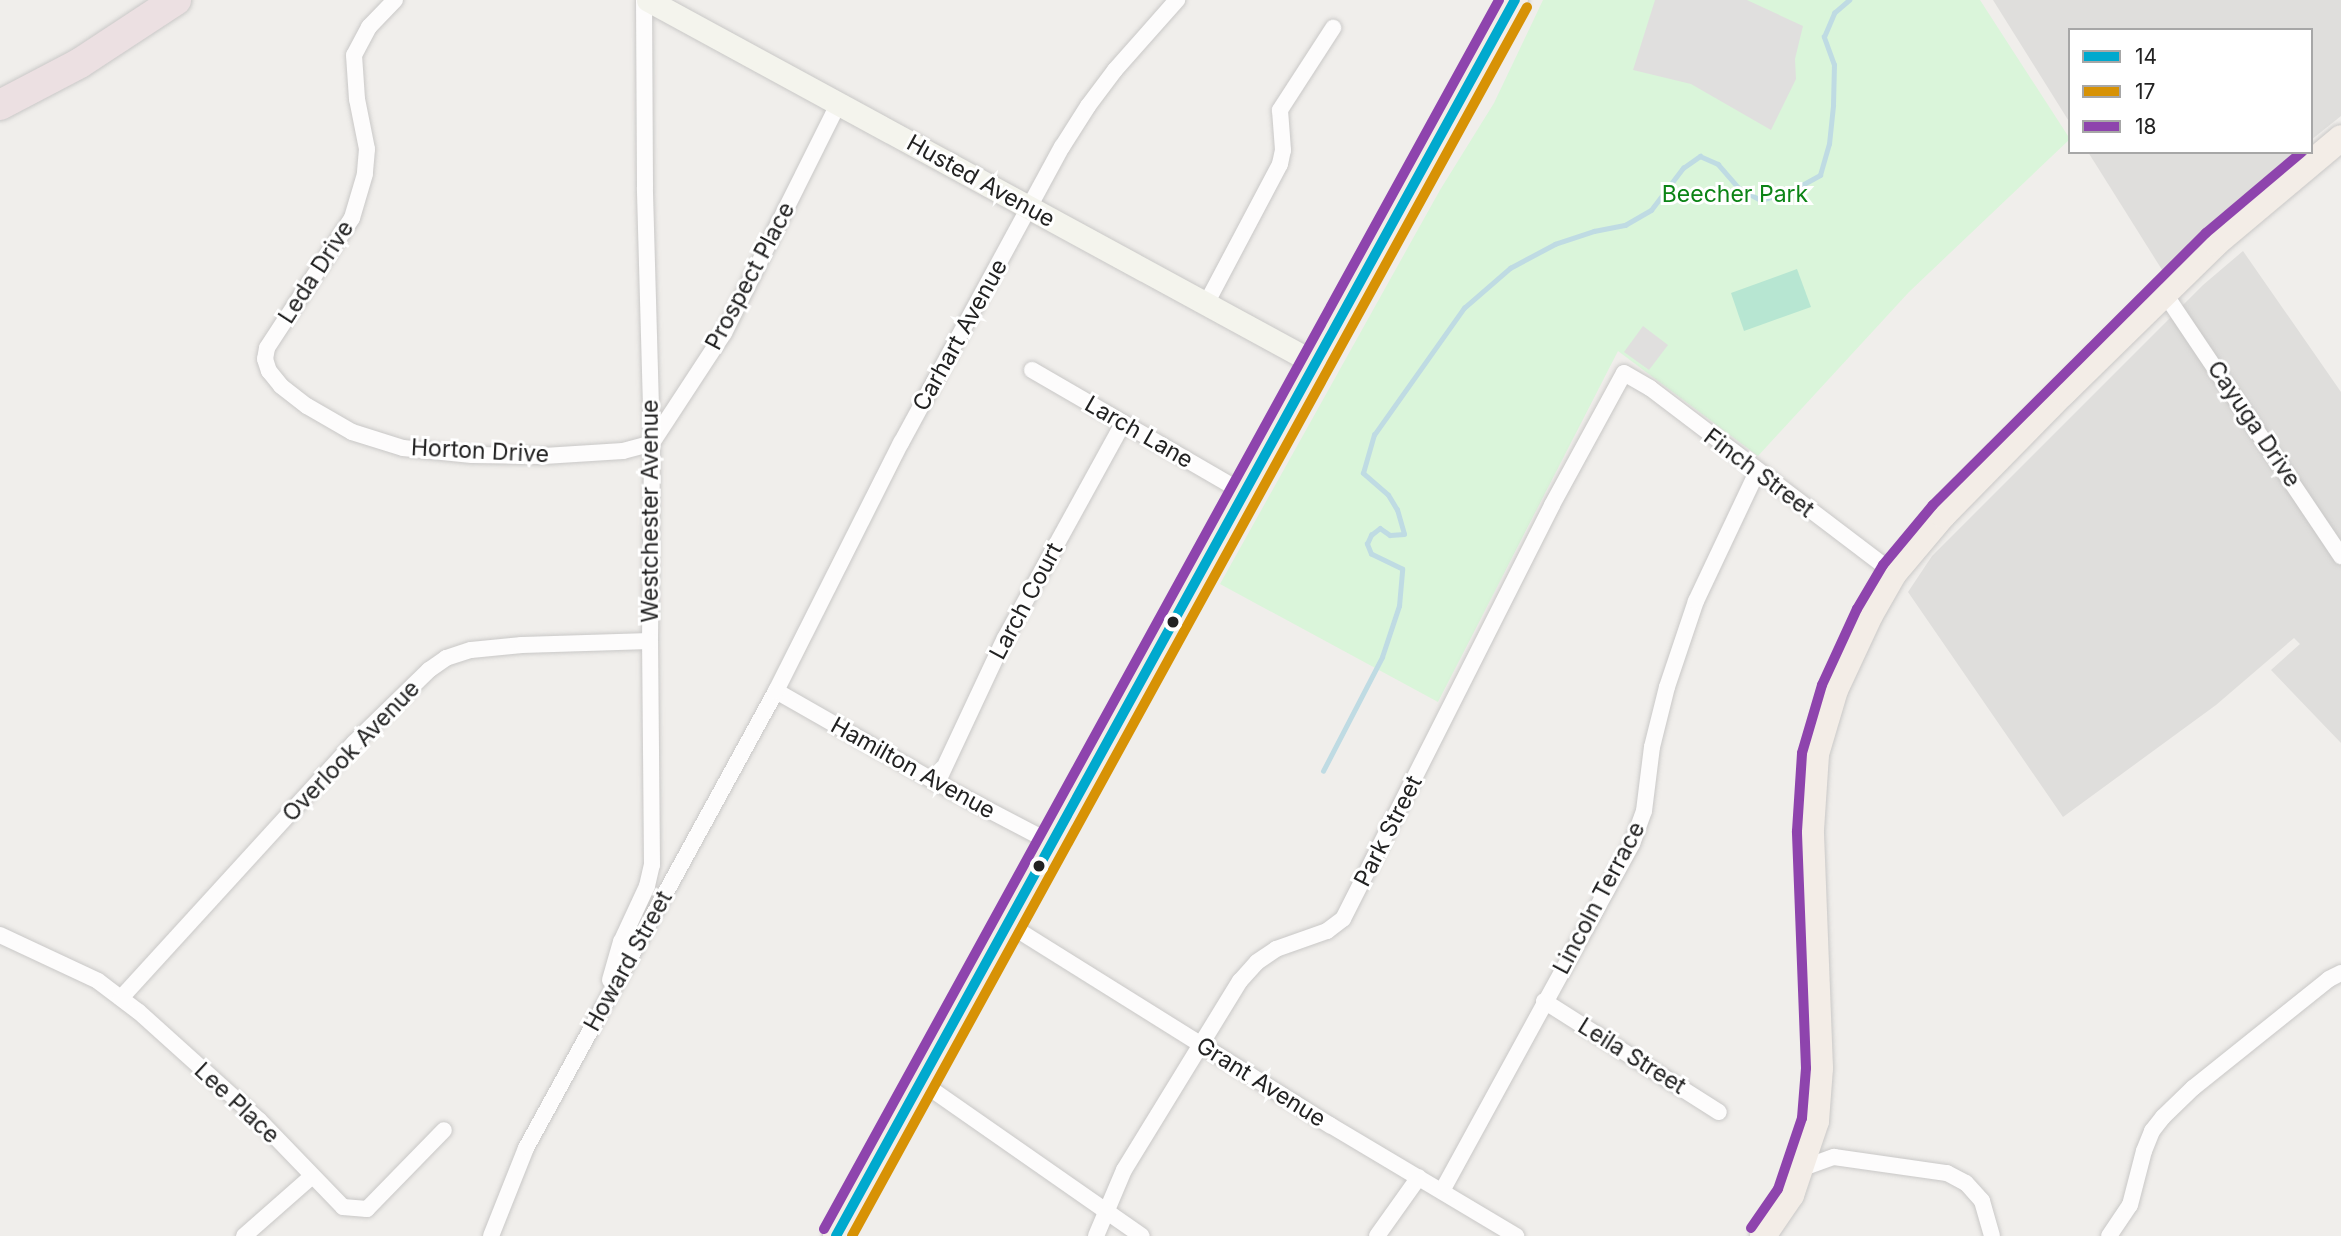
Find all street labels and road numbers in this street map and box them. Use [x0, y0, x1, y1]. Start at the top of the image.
street label: Husted Avenue [902, 129, 1060, 233]
street label: Prospect Place [699, 197, 801, 355]
street label: Leda Drive [273, 215, 359, 329]
street label: Carhart Avenue [907, 254, 1013, 416]
street label: Cayuga Drive [2202, 356, 2306, 492]
street label: Larch Lane [1080, 390, 1198, 474]
street label: Westchester Avenue [636, 399, 664, 623]
street label: Finch Street [1698, 423, 1820, 523]
street label: Horton Drive [410, 434, 550, 468]
street label: Larch Court [984, 538, 1068, 664]
street label: Overlook Avenue [277, 675, 425, 827]
street label: Hamilton Avenue [826, 711, 1000, 825]
street label: Park Street [1348, 771, 1428, 891]
street label: Lincoln Terrace [1547, 817, 1651, 979]
street label: Howard Street [578, 886, 678, 1036]
street label: Leila Street [1573, 1012, 1691, 1100]
street label: Grant Avenue [1191, 1031, 1331, 1133]
street label: Lee Place [189, 1057, 285, 1149]

